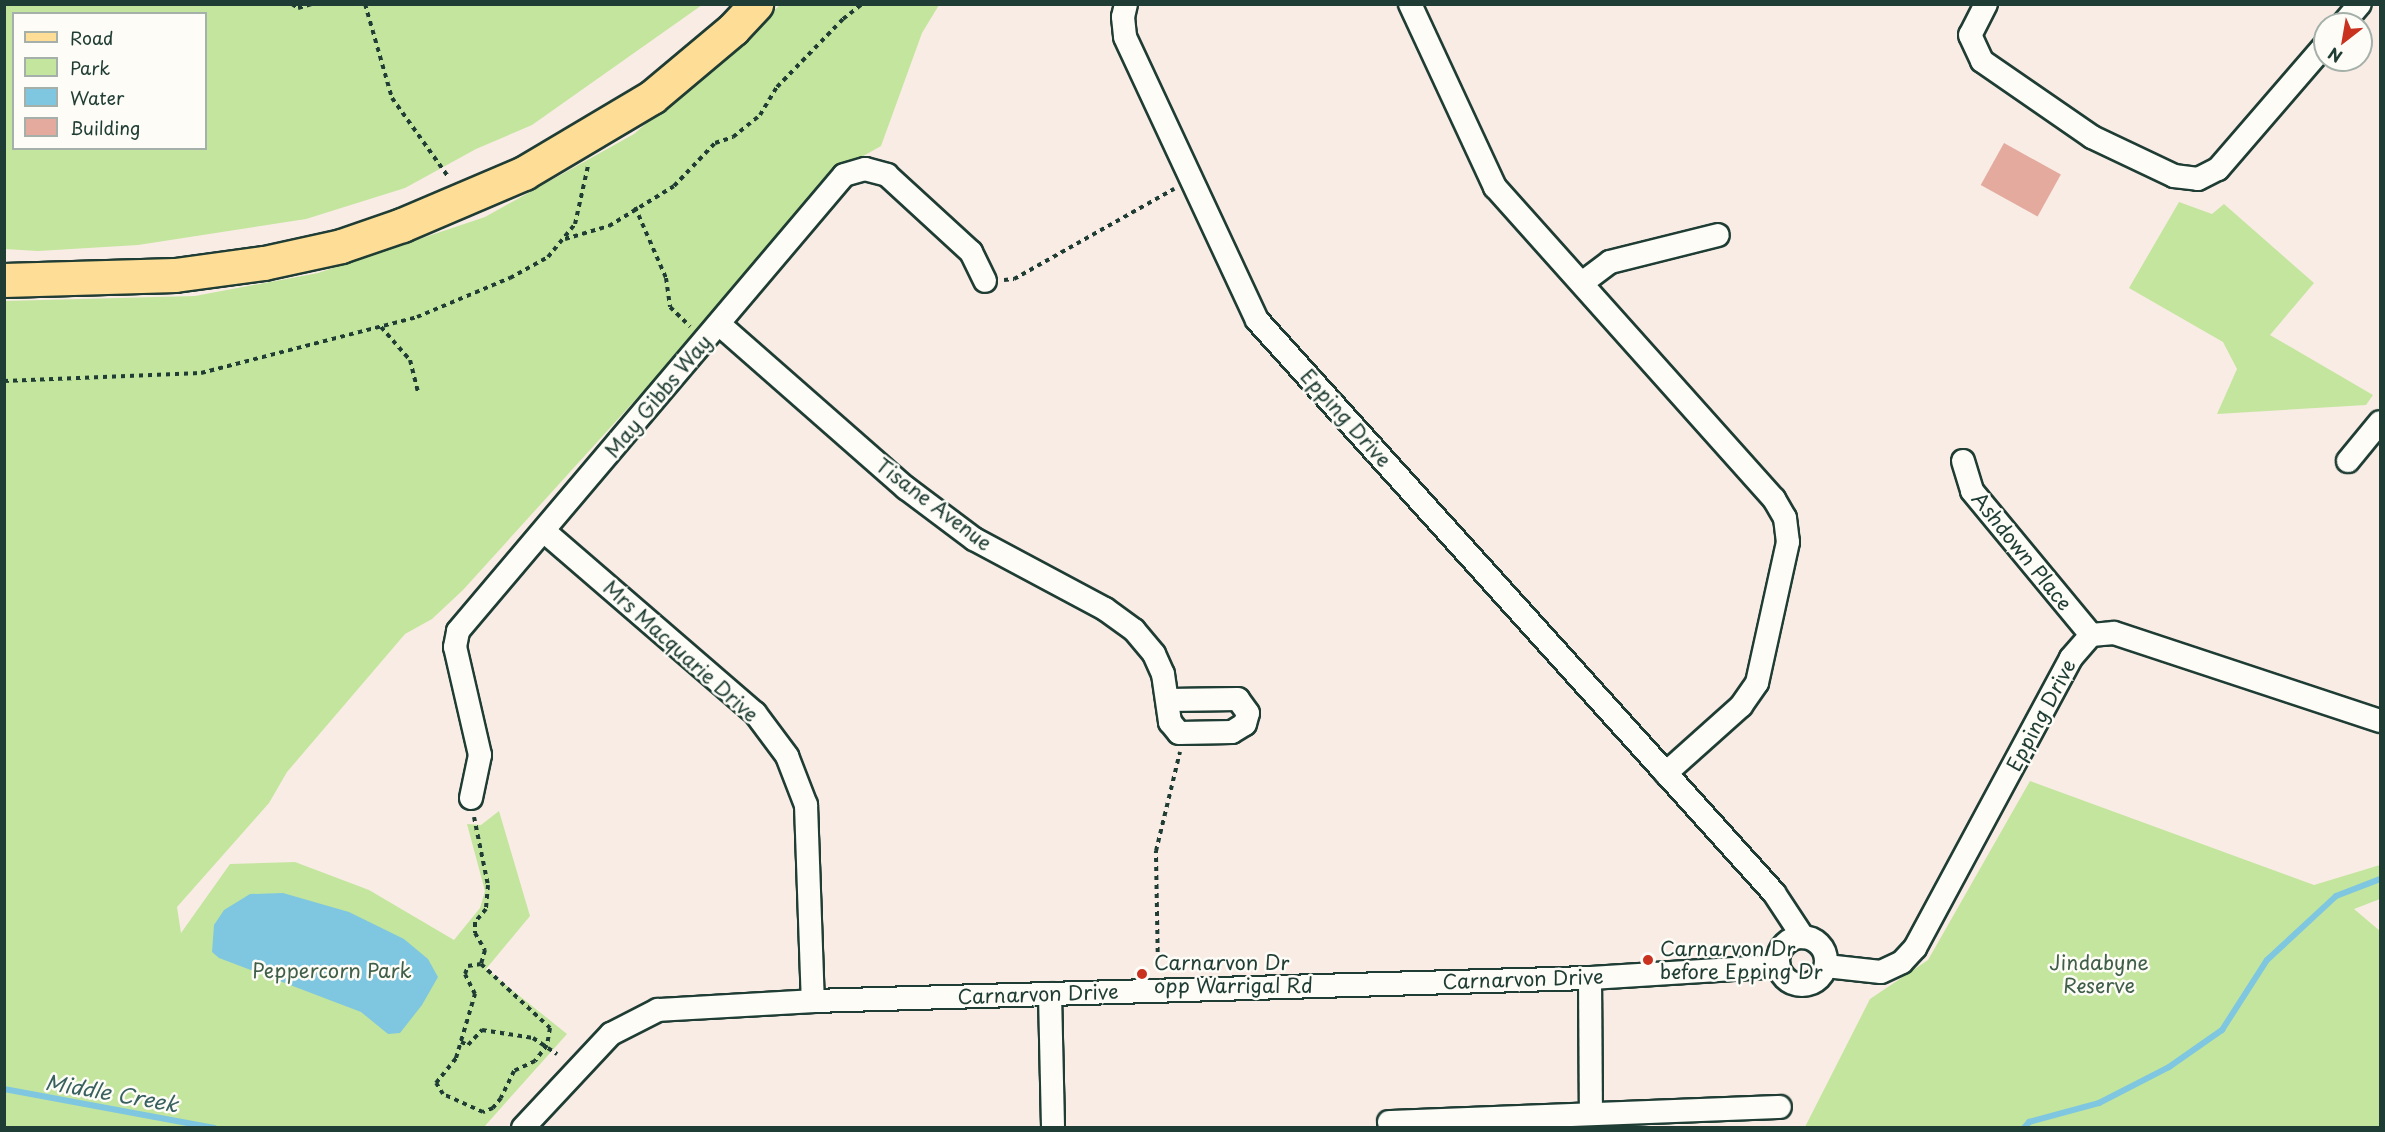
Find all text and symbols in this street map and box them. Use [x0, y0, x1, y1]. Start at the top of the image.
legend [12, 12, 207, 150]
north arrow [2313, 12, 2373, 72]
text: Road [70, 24, 114, 51]
text: N [2323, 42, 2346, 69]
text: Park [70, 54, 110, 81]
text: Water [70, 84, 124, 111]
text: Building [70, 114, 140, 141]
street label: May Gibbs Way [599, 329, 717, 463]
street label: Epping Drive [1296, 364, 1396, 472]
street label: Tisane Avenue [871, 453, 997, 555]
street label: Ashdown Place [1967, 487, 2077, 615]
street label: Mrs Macquarie Drive [598, 574, 764, 728]
street label: Epping Drive [2001, 655, 2081, 775]
place label: Carnarvon Dr before Epping Dr [1660, 936, 1822, 983]
park label: Jindabyne Reserve [2049, 950, 2149, 997]
place label: Carnarvon Dr opp Warrigal Rd [1154, 951, 1312, 998]
marker: Carnarvon Dr before Epping Dr [1641, 953, 1655, 967]
park label: Peppercorn Park [252, 958, 412, 982]
street label: Carnarvon Drive [1442, 964, 1604, 994]
marker: Carnarvon Dr opp Warrigal Rd [1135, 967, 1149, 981]
street label: Carnarvon Drive [957, 979, 1119, 1009]
water label: Middle Creek [43, 1068, 181, 1116]

